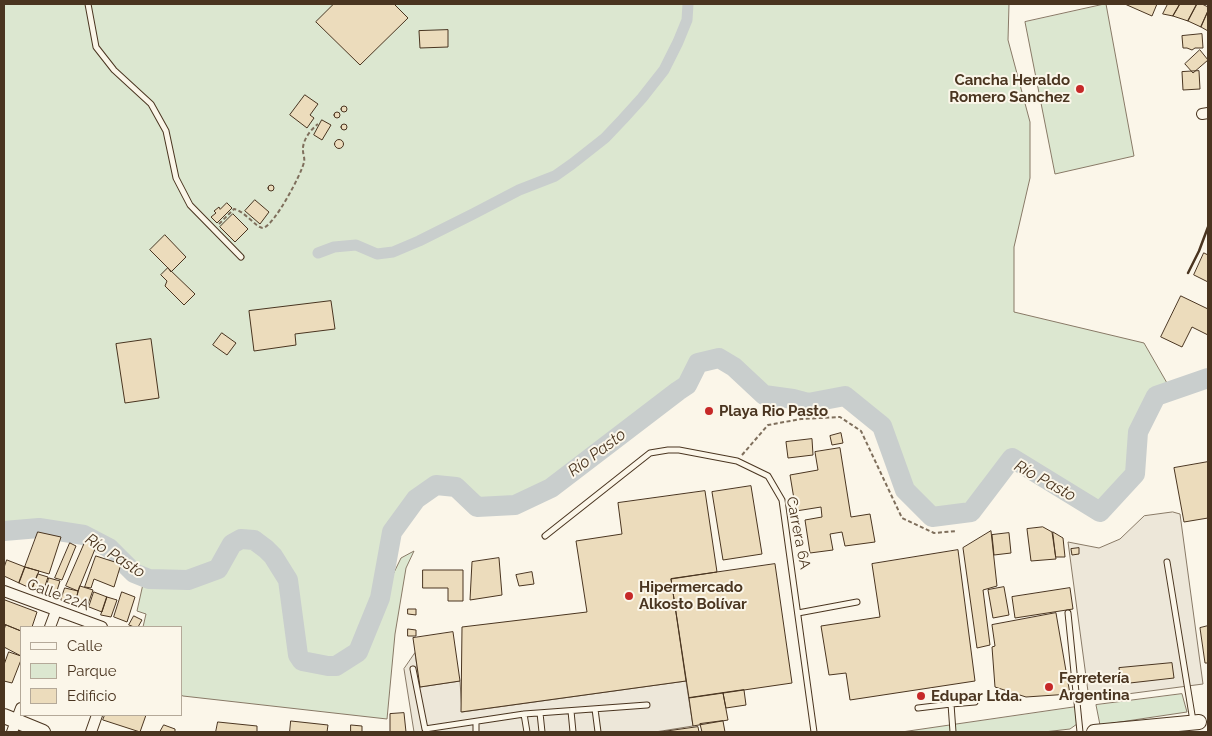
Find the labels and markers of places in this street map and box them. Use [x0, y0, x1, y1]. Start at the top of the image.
place label: Cancha Heraldo Romero Sanchez [949, 71, 1070, 106]
marker: Cancha Heraldo Romero Sanchez [1074, 83, 1086, 95]
place label: Playa Rio Pasto [719, 402, 828, 420]
marker: Playa Rio Pasto [703, 405, 715, 417]
place label: Hipermercado Alkosto Bolívar [639, 578, 747, 613]
marker: Hipermercado Alkosto Bolívar [623, 590, 635, 602]
place label: Ferretería Argentina [1059, 669, 1130, 704]
marker: Ferretería Argentina [1043, 681, 1055, 693]
place label: Edupar Ltda. [931, 687, 1022, 705]
marker: Edupar Ltda. [915, 690, 927, 702]

